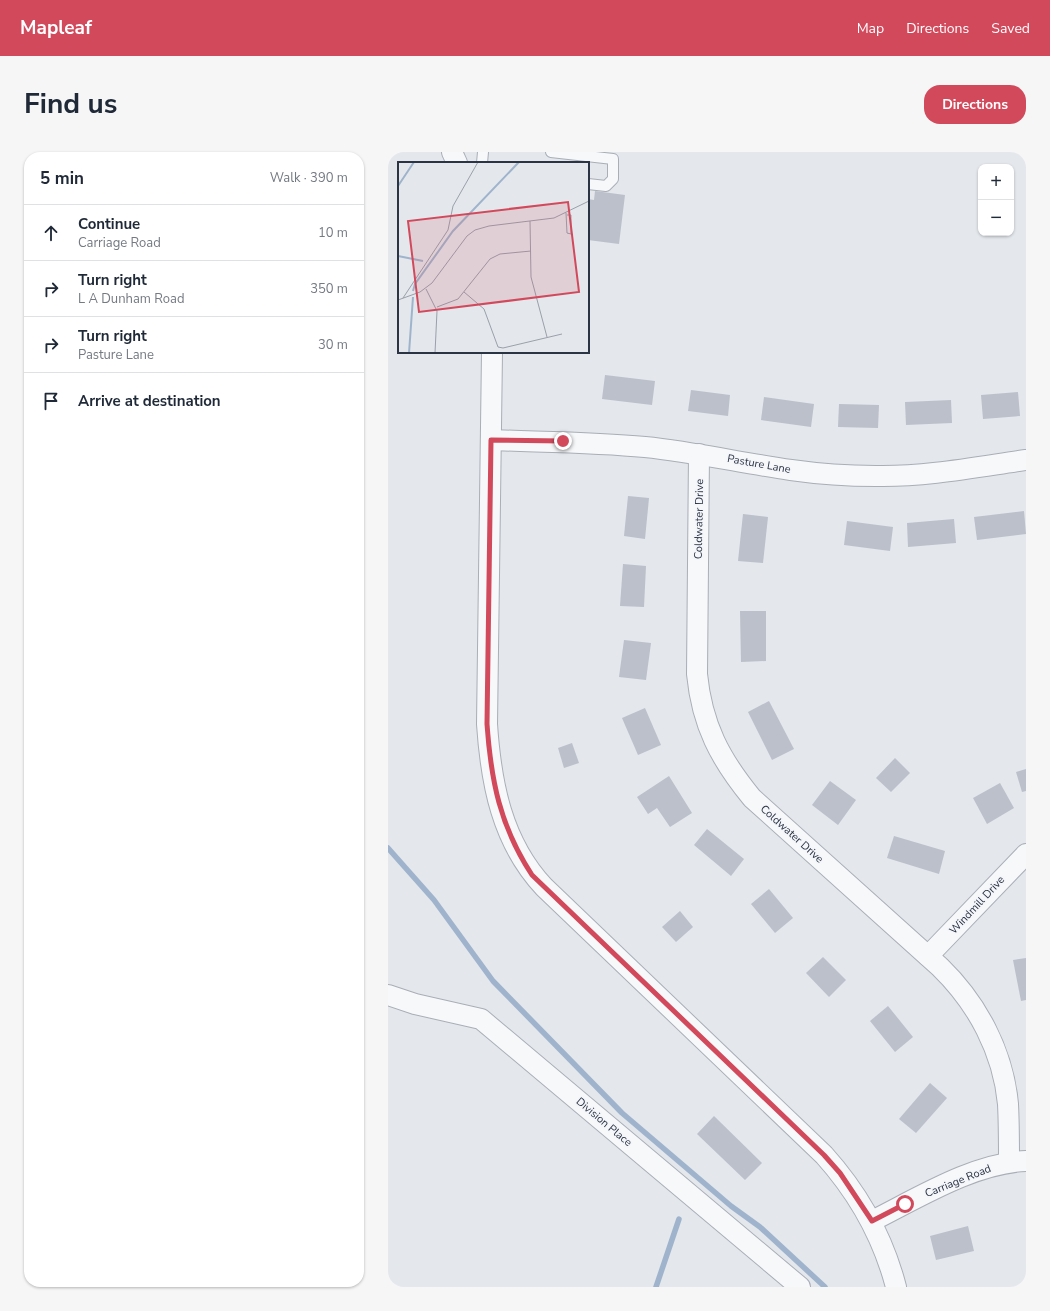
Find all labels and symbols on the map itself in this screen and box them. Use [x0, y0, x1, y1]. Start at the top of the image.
inset map [398, 162, 589, 353]
route end [554, 432, 572, 450]
street label: Pasture Lane [726, 451, 792, 477]
street label: Coldwater Drive [691, 479, 707, 559]
street label: Coldwater Drive [757, 802, 827, 867]
street label: Windmill Drive [946, 872, 1008, 937]
street label: Division Place [573, 1094, 635, 1150]
street label: Carriage Road [923, 1161, 993, 1201]
route start [896, 1195, 914, 1213]

